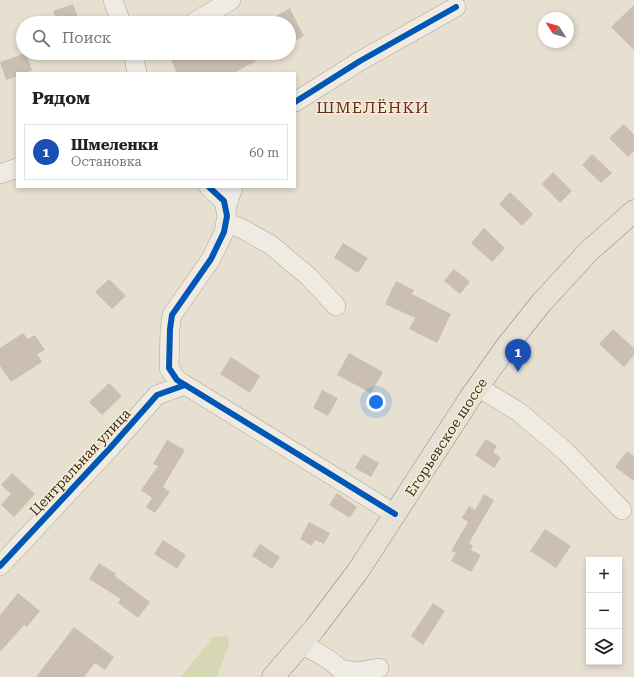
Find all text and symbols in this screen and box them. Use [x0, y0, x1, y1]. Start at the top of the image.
north arrow [538, 12, 574, 48]
search box [16, 16, 296, 60]
icon: search [30, 27, 52, 49]
text: Поиск [62, 29, 111, 47]
text: Рядом [32, 88, 90, 108]
district label: ШМЕЛЁНКИ [316, 98, 430, 117]
text: Шмеленки [71, 136, 158, 154]
text: 1 [42, 145, 50, 160]
text: 60 m [249, 145, 279, 160]
text: Остановка [71, 154, 142, 169]
pin: 1 [505, 339, 531, 372]
street label: Егорьевское шоссе [402, 375, 490, 499]
your location [366, 392, 386, 412]
street label: Центральная улица [26, 405, 134, 519]
map controls [586, 557, 622, 665]
button: + [586, 557, 622, 593]
button: − [586, 593, 622, 629]
button: layers [586, 629, 622, 665]

